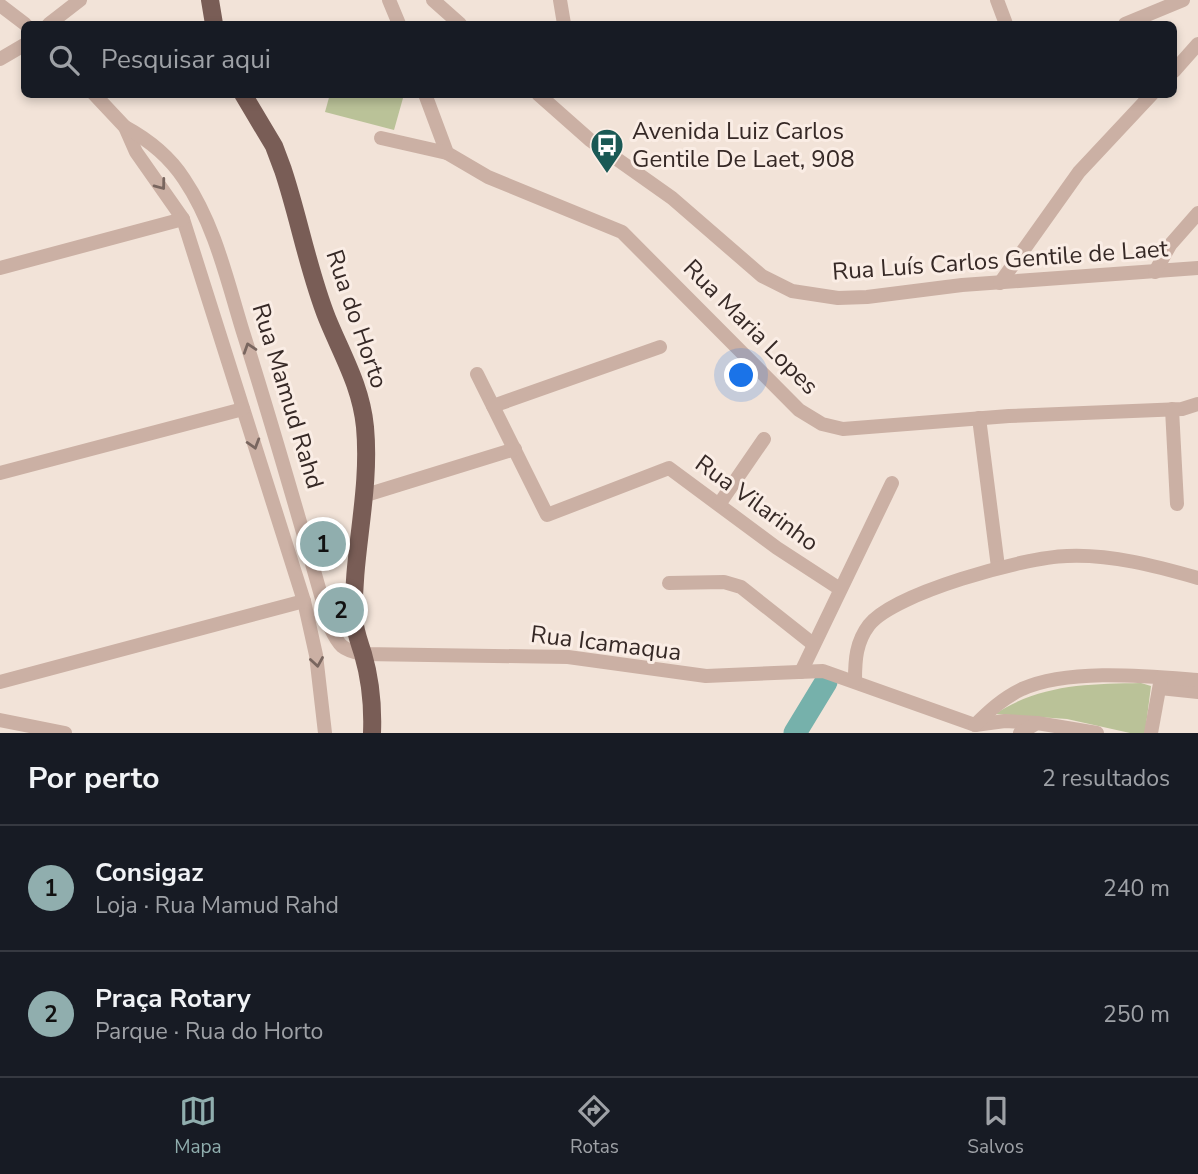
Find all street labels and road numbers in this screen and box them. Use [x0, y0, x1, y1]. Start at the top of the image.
street label: Rua Luís Carlos Gentile de Laet [831, 232, 1170, 288]
street label: Rua do Horto [318, 246, 396, 392]
street label: Rua Maria Lopes [676, 252, 826, 402]
street label: Rua Mamud Rahd [245, 299, 331, 493]
street label: Rua Vilarinho [689, 447, 825, 559]
street label: Rua Icamaqua [529, 618, 683, 668]

